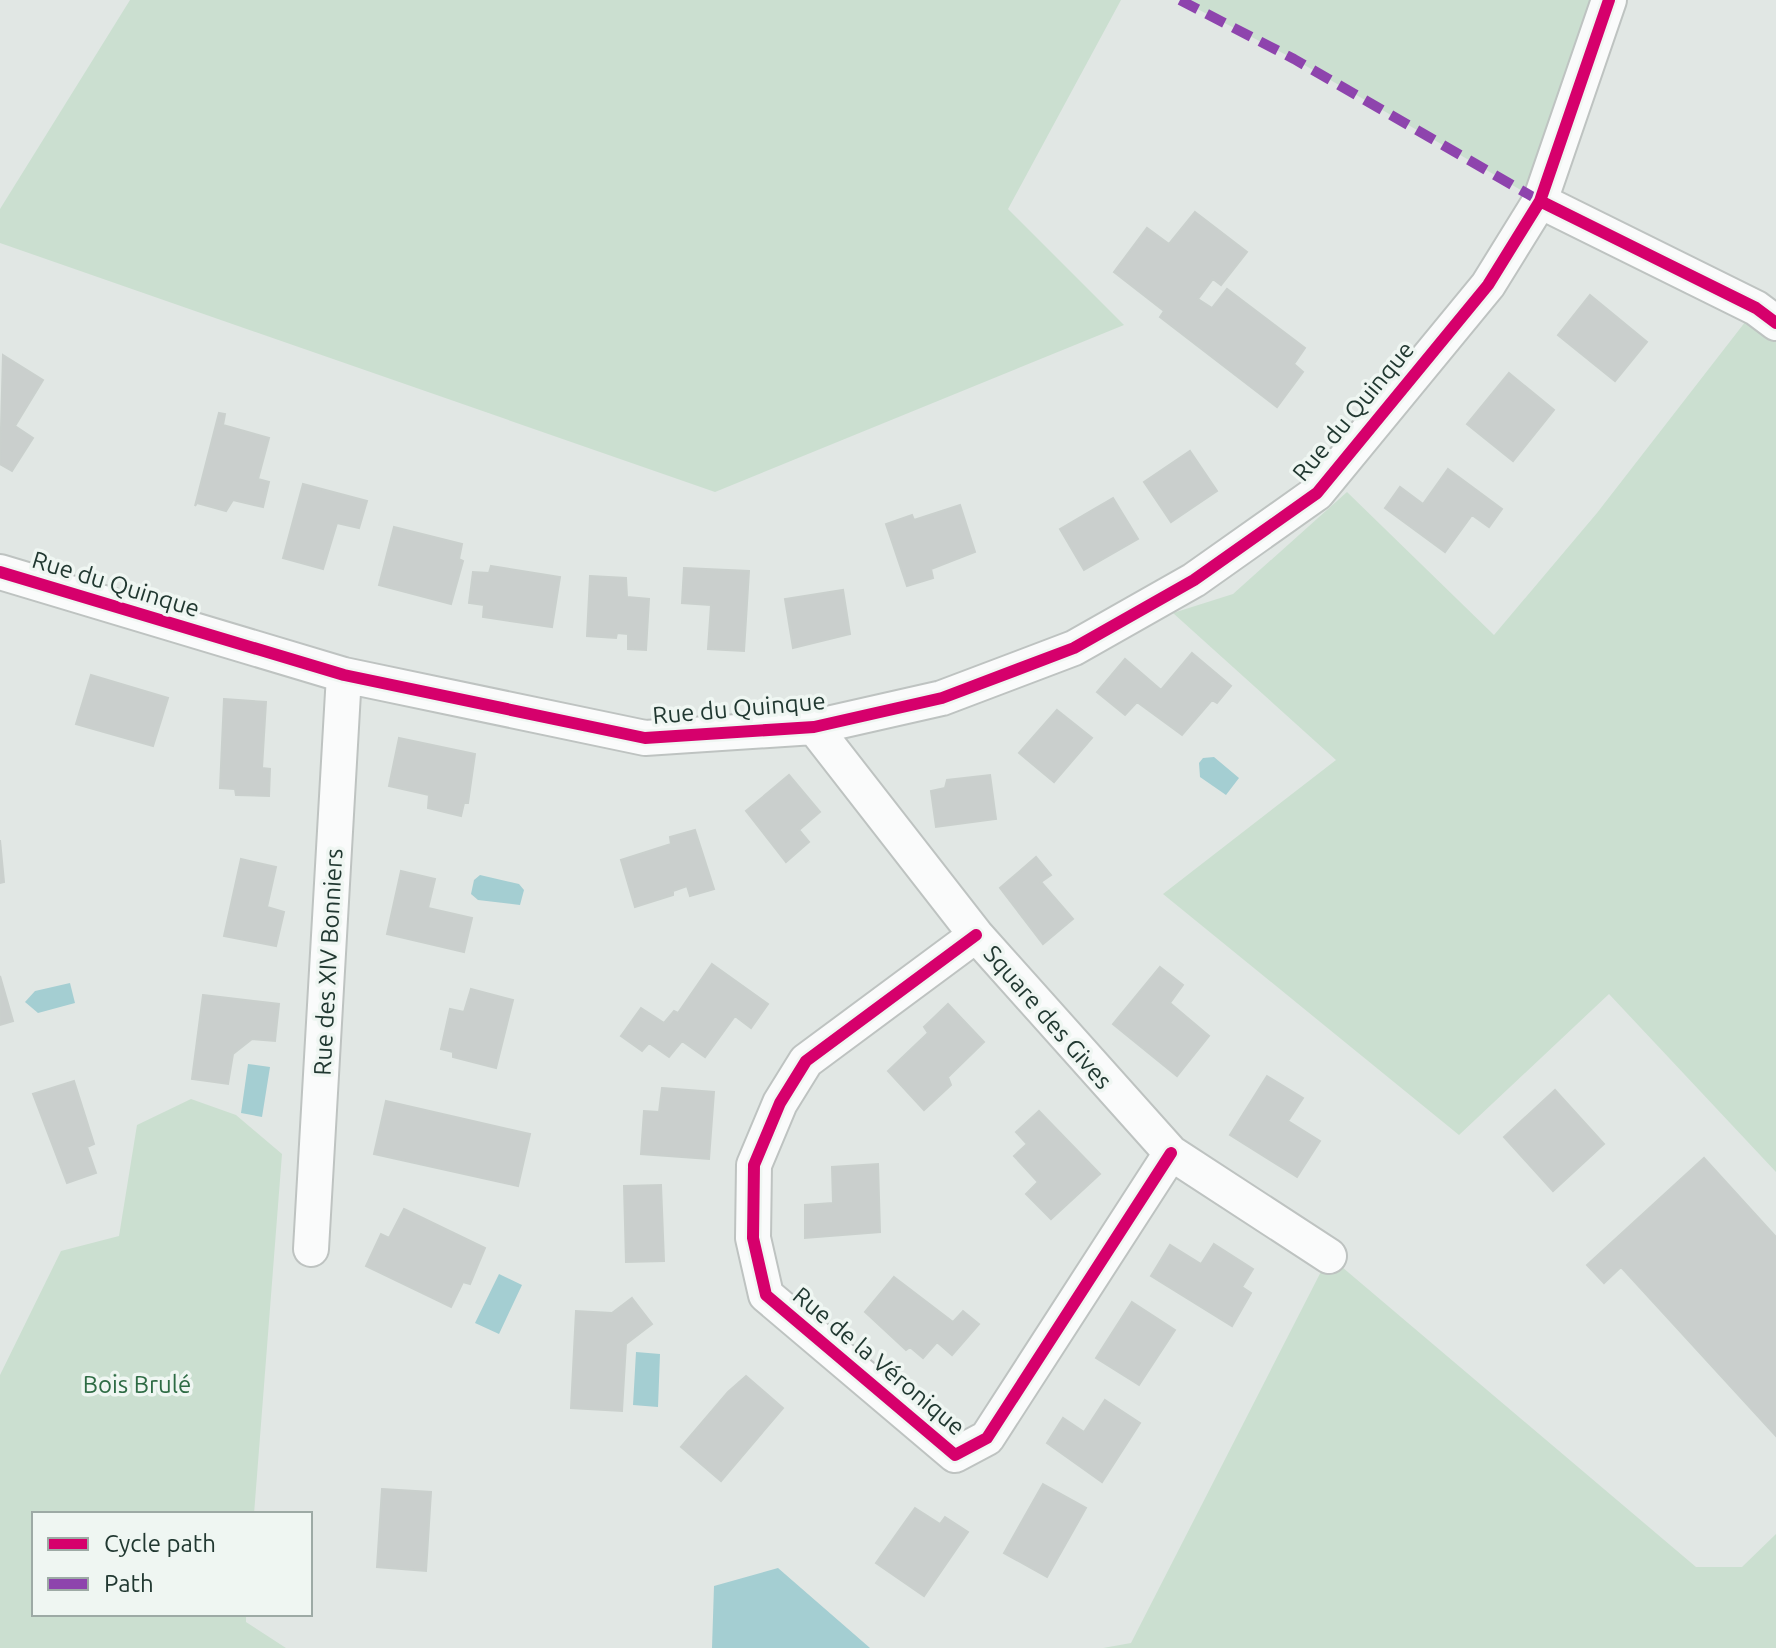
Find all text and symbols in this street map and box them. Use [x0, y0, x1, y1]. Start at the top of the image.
street label: Rue du Quinque [1287, 336, 1419, 486]
street label: Rue du Quinque [29, 546, 203, 622]
street label: Rue du Quinque [651, 687, 827, 729]
street label: Rue des XIV Bonniers [309, 848, 347, 1076]
street label: Square des Gives [979, 940, 1117, 1094]
street label: Rue de la Véronique [788, 1281, 970, 1441]
park label: Bois Brulé [83, 1371, 191, 1398]
legend [32, 1512, 312, 1616]
text: Cycle path [104, 1530, 216, 1557]
text: Path [104, 1570, 154, 1597]

